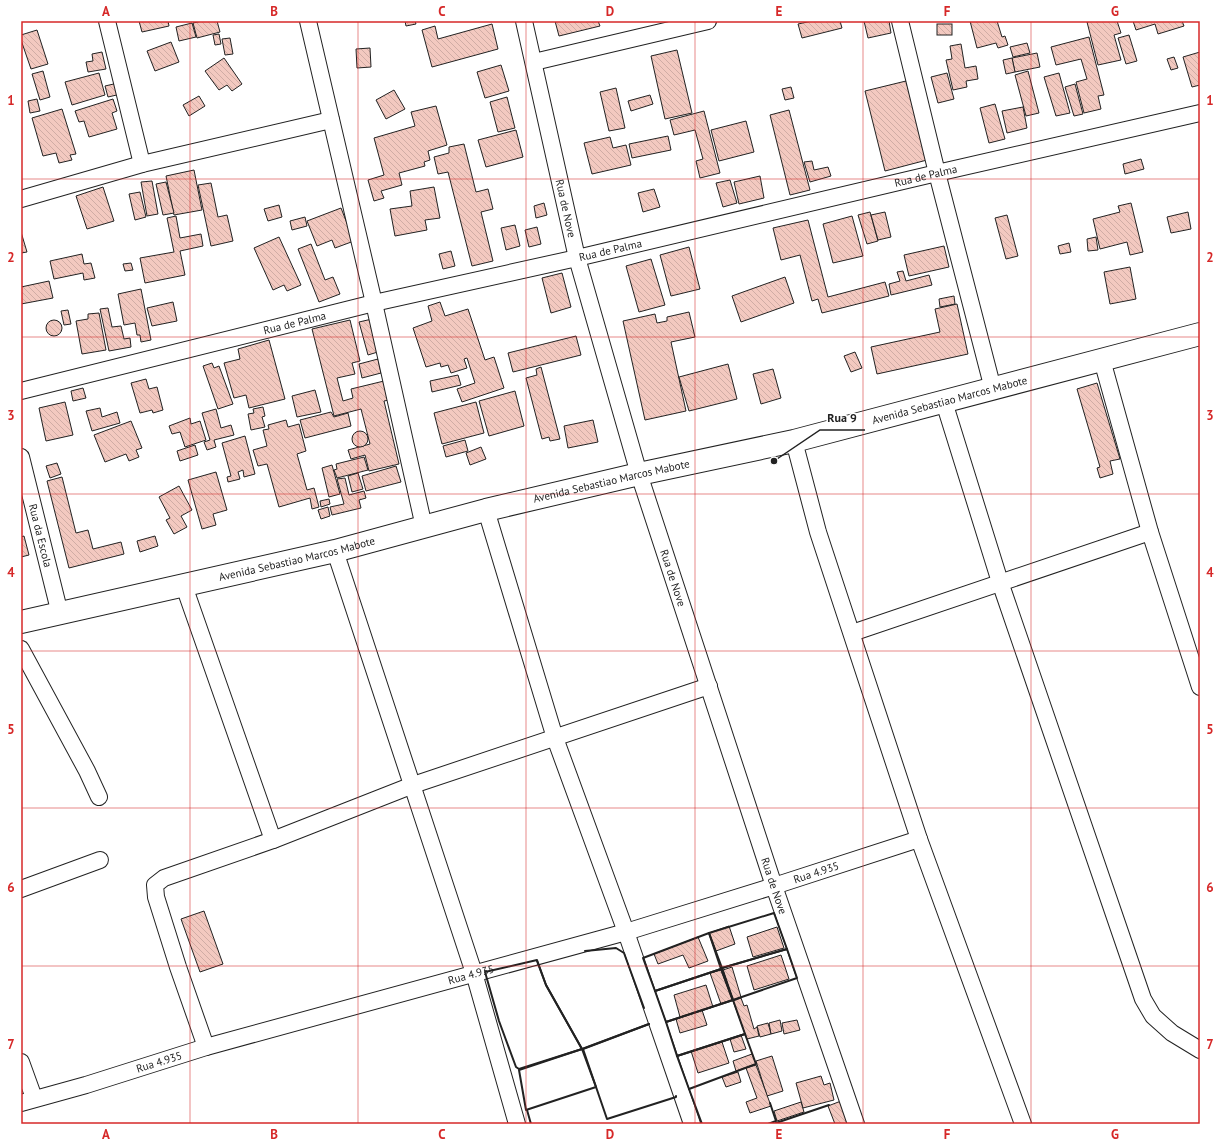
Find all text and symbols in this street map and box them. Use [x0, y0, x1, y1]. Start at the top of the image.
text: A [102, 3, 110, 20]
text: B [270, 3, 278, 20]
text: C [438, 3, 446, 20]
text: D [606, 3, 614, 20]
text: E [776, 3, 783, 20]
text: F [944, 3, 951, 20]
text: G [1111, 3, 1119, 20]
text: 1 [7, 92, 15, 109]
text: 1 [1206, 92, 1214, 109]
street label: Rua de Palma [893, 162, 958, 190]
street label: Rua de Nove [553, 178, 579, 239]
street label: Rua de Palma [578, 236, 643, 264]
text: 2 [7, 249, 15, 266]
text: 2 [1206, 249, 1214, 266]
street label: Rua de Palma [262, 308, 327, 337]
street label: Avenida Sebastiao Marcos Mabote [870, 373, 1029, 427]
callout: Rua 9 [820, 406, 865, 430]
text: 3 [7, 407, 15, 424]
text: 3 [1206, 407, 1214, 424]
text: Rua 9 [827, 410, 857, 425]
street label: Avenida Sebastiao Marcos Mabote [532, 456, 691, 506]
street label: Rua da Escola [26, 502, 55, 569]
street label: Avenida Sebastiao Marcos Mabote [217, 533, 377, 584]
street label: Rua de Nove [657, 548, 689, 609]
text: 4 [7, 564, 15, 581]
text: 4 [1206, 564, 1214, 581]
text: 5 [7, 721, 15, 738]
text: 5 [1206, 721, 1214, 738]
street label: Rua de Nove [758, 856, 790, 917]
street label: Rua 4.935 [792, 858, 841, 886]
text: 6 [7, 879, 15, 896]
text: 6 [1206, 879, 1214, 896]
street label: Rua 4.935 [446, 961, 496, 987]
text: 7 [7, 1036, 15, 1053]
text: 7 [1206, 1036, 1214, 1053]
street label: Rua 4.935 [134, 1048, 184, 1076]
text: A [102, 1126, 110, 1143]
text: B [270, 1126, 278, 1143]
text: C [438, 1126, 446, 1143]
text: D [606, 1126, 614, 1143]
text: E [776, 1126, 783, 1143]
text: F [944, 1126, 951, 1143]
text: G [1111, 1126, 1119, 1143]

